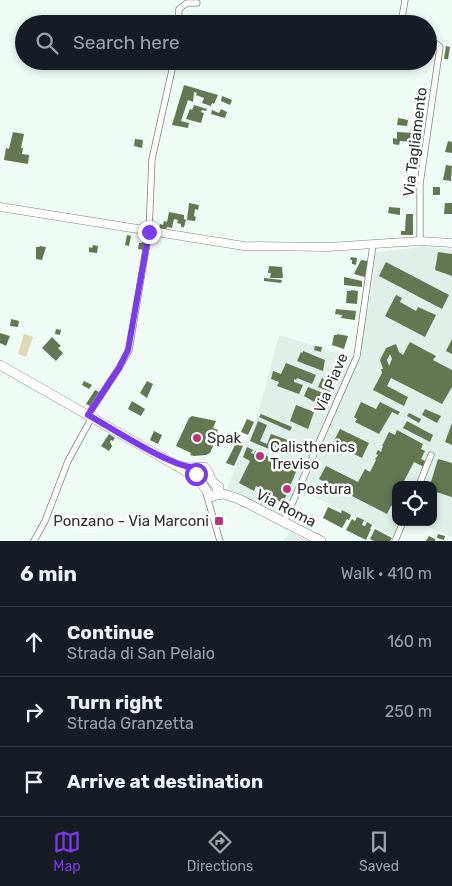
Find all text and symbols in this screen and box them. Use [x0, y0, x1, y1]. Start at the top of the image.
search box [15, 15, 437, 70]
icon: search [33, 29, 61, 57]
text: Search here [73, 31, 180, 54]
street label: Via Tagliamento [399, 86, 431, 198]
route end [138, 221, 161, 244]
street label: Via Piave [310, 350, 352, 416]
place label: Spak [207, 429, 242, 447]
marker: Spak [191, 432, 203, 444]
place label: Calisthenics Treviso [270, 438, 356, 473]
marker: Calisthenics Treviso [254, 450, 266, 462]
route start [185, 463, 208, 486]
place label: Postura [297, 480, 352, 498]
map controls [392, 481, 437, 526]
button: locate [392, 481, 437, 526]
marker: Postura [281, 483, 293, 495]
street label: Via Roma [253, 485, 319, 531]
place label: Ponzano - Via Marconi [53, 512, 209, 530]
marker: Ponzano - Via Marconi [213, 515, 225, 527]
text: 6 min [20, 561, 77, 586]
text: Walk · 410 m [341, 564, 432, 583]
text: Continue [67, 621, 154, 644]
icon: ahead [20, 628, 48, 656]
text: 160 m [387, 632, 432, 651]
text: Strada di San Pelaio [67, 644, 215, 663]
text: Turn right [67, 691, 162, 714]
icon: right [20, 698, 48, 726]
text: 250 m [385, 702, 432, 721]
text: Strada Granzetta [67, 714, 194, 733]
icon: arrive [20, 768, 48, 796]
text: Arrive at destination [67, 770, 263, 793]
tab: Map [53, 828, 81, 875]
tab: Directions [187, 828, 253, 875]
tab: Saved [359, 828, 399, 875]

